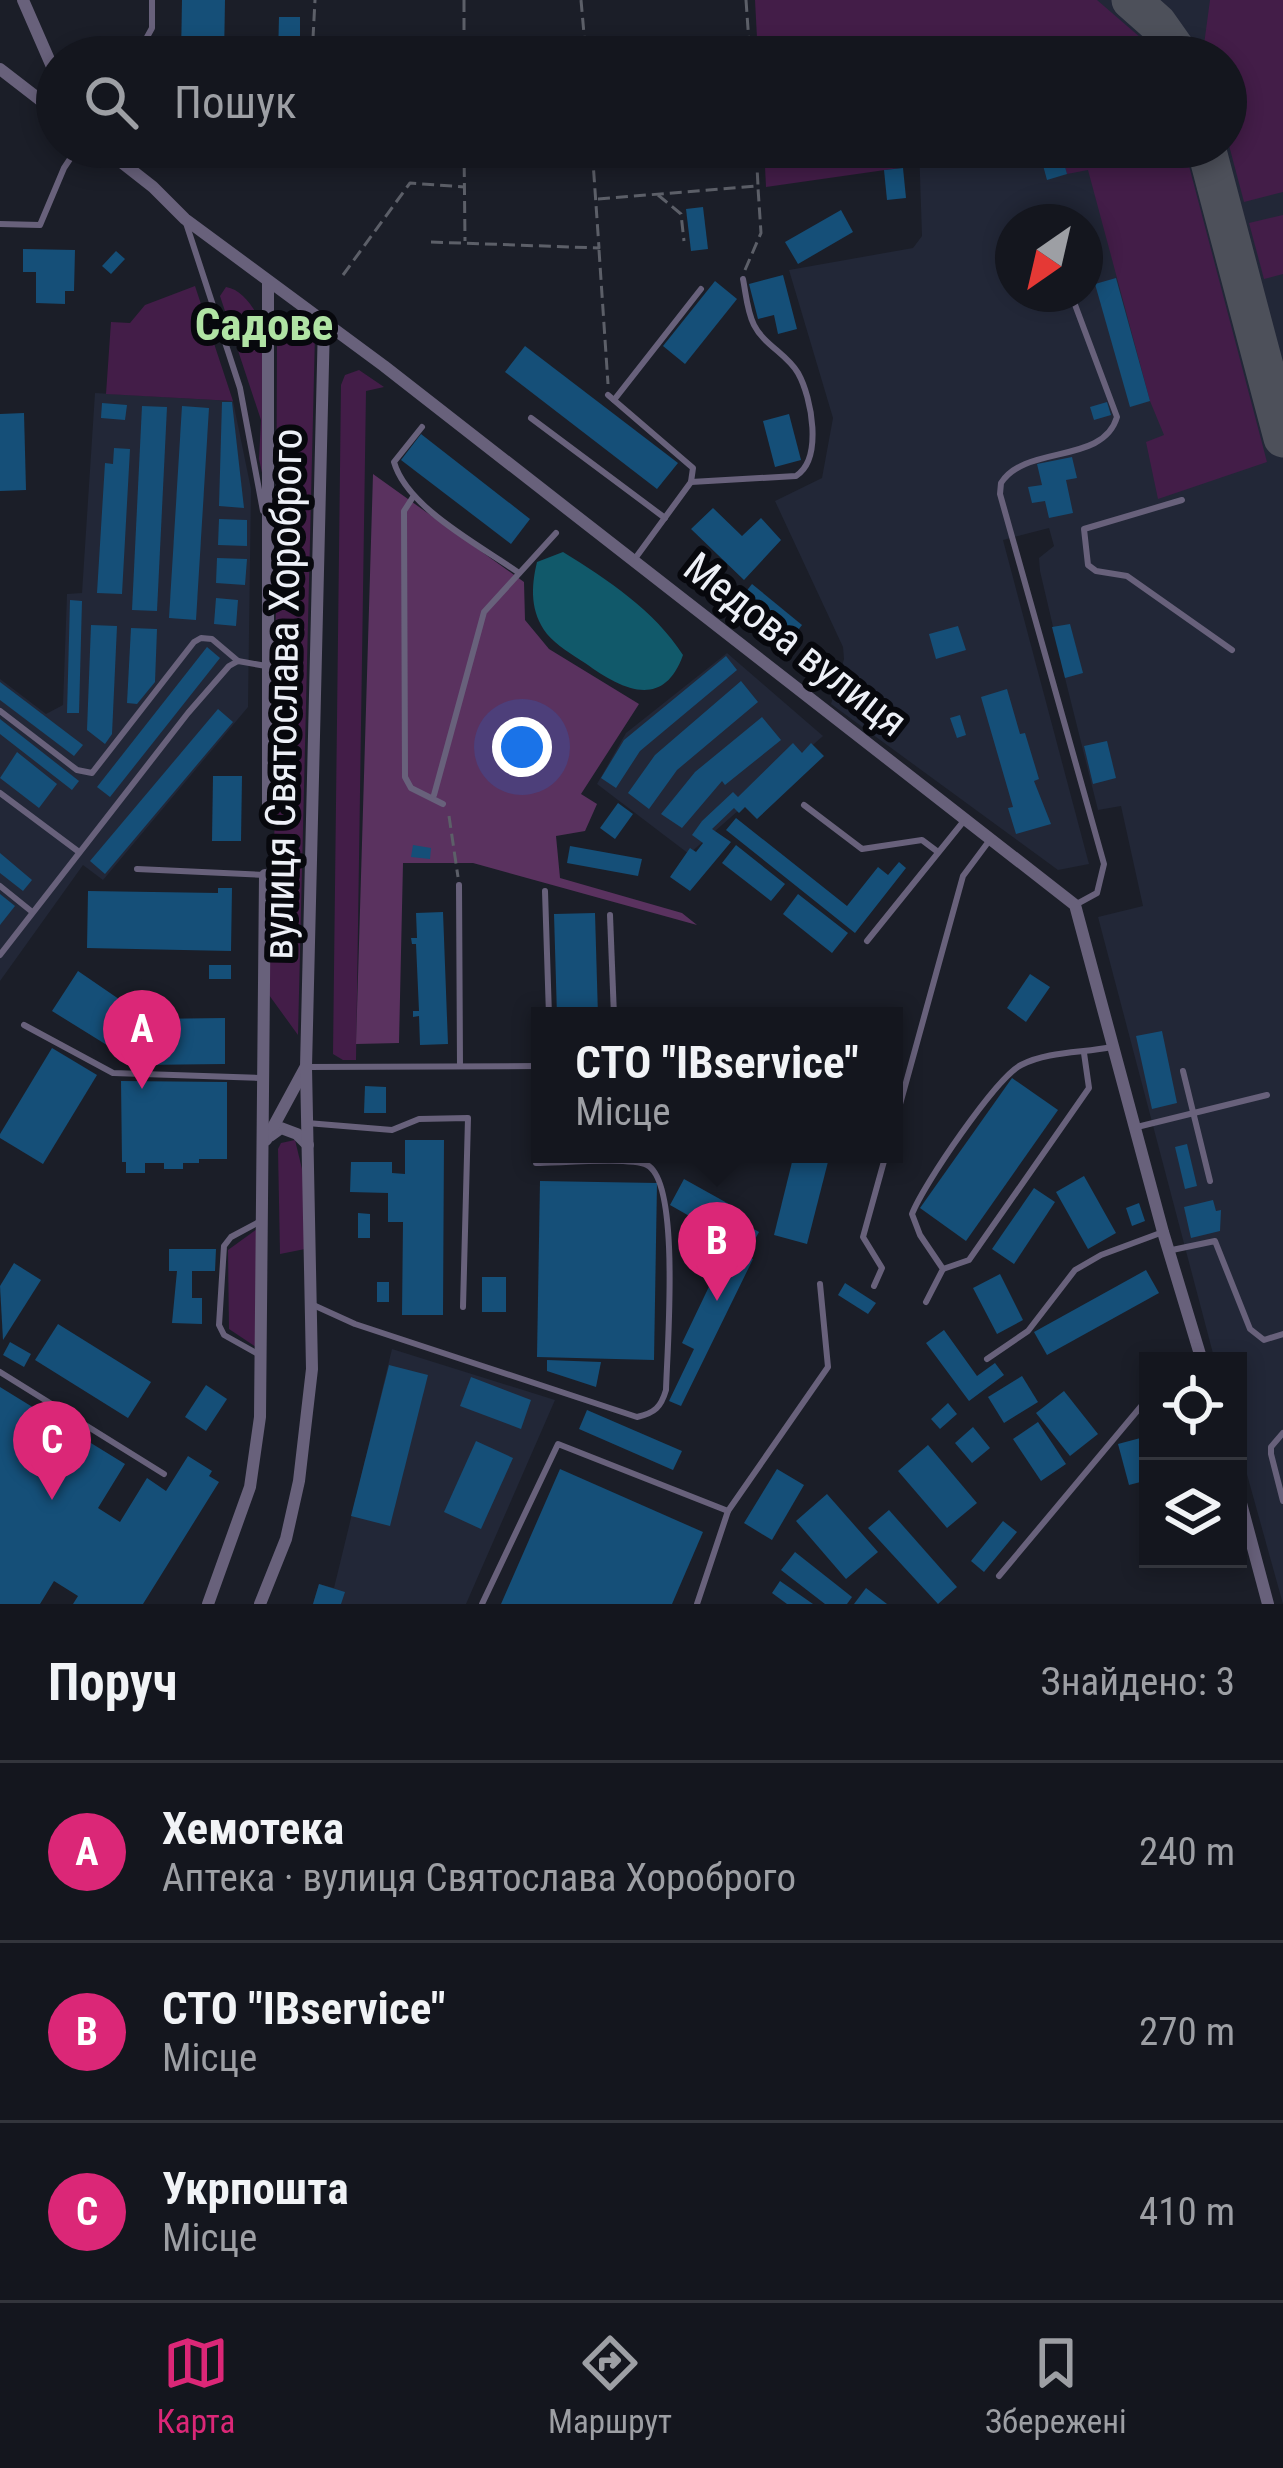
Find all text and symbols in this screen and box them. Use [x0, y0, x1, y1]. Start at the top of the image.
search box [36, 36, 1247, 168]
icon: search [78, 69, 144, 135]
text: Пошук [174, 76, 297, 129]
north arrow [995, 204, 1103, 312]
district label: Садове [195, 298, 333, 351]
street label: вулиця Святослава Хороброго [253, 428, 312, 960]
street label: Медова вулиця [675, 542, 917, 746]
your location [492, 717, 552, 777]
pin: A [103, 990, 181, 1089]
popup [531, 1007, 903, 1163]
text: СТО "IBservice" [575, 1036, 859, 1089]
text: Місце [575, 1089, 671, 1135]
pin: B [678, 1202, 756, 1301]
map controls [1139, 1352, 1247, 1568]
button: locate [1139, 1352, 1247, 1460]
pin: C [13, 1401, 91, 1500]
button: layers [1139, 1460, 1247, 1568]
text: Поруч [48, 1653, 177, 1712]
text: Знайдено: 3 [1041, 1659, 1235, 1705]
text: Хемотека [162, 1802, 344, 1855]
text: A [75, 1829, 99, 1875]
text: 240 m [1139, 1829, 1235, 1875]
text: Аптека · вулиця Святослава Хороброго [162, 1855, 796, 1901]
text: СТО "IBservice" [162, 1982, 445, 2035]
text: B [76, 2009, 98, 2055]
text: 270 m [1139, 2009, 1235, 2055]
text: Місце [162, 2035, 257, 2081]
text: Укрпошта [162, 2162, 349, 2215]
text: C [76, 2189, 98, 2235]
text: 410 m [1139, 2189, 1235, 2235]
text: Місце [162, 2215, 257, 2261]
tab: Карта [156, 2330, 235, 2441]
tab: Маршрут [548, 2330, 672, 2441]
tab: Збережені [985, 2330, 1127, 2441]

